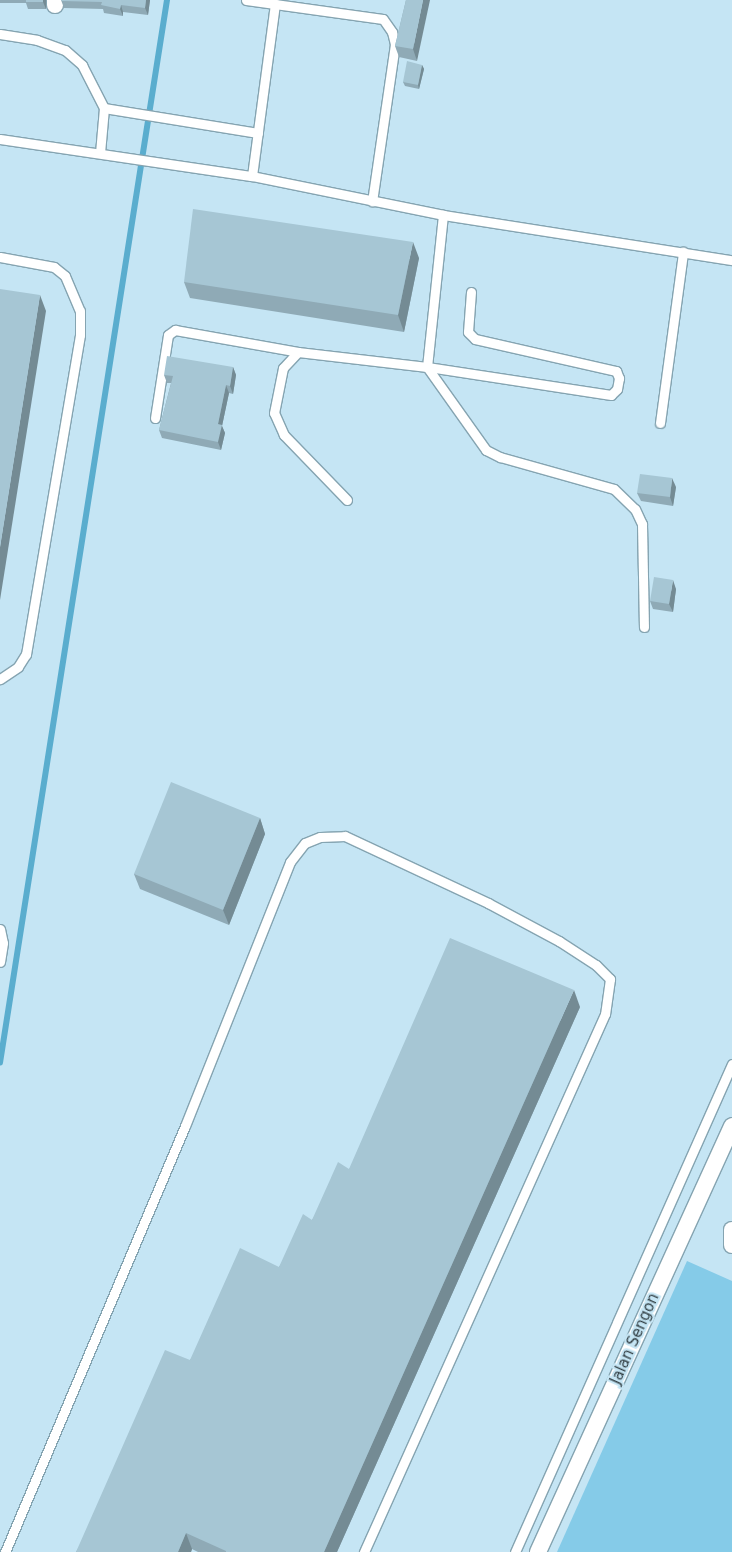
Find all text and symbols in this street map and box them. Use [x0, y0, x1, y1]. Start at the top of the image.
street label: Jalan Sengon [607, 1291, 663, 1387]

